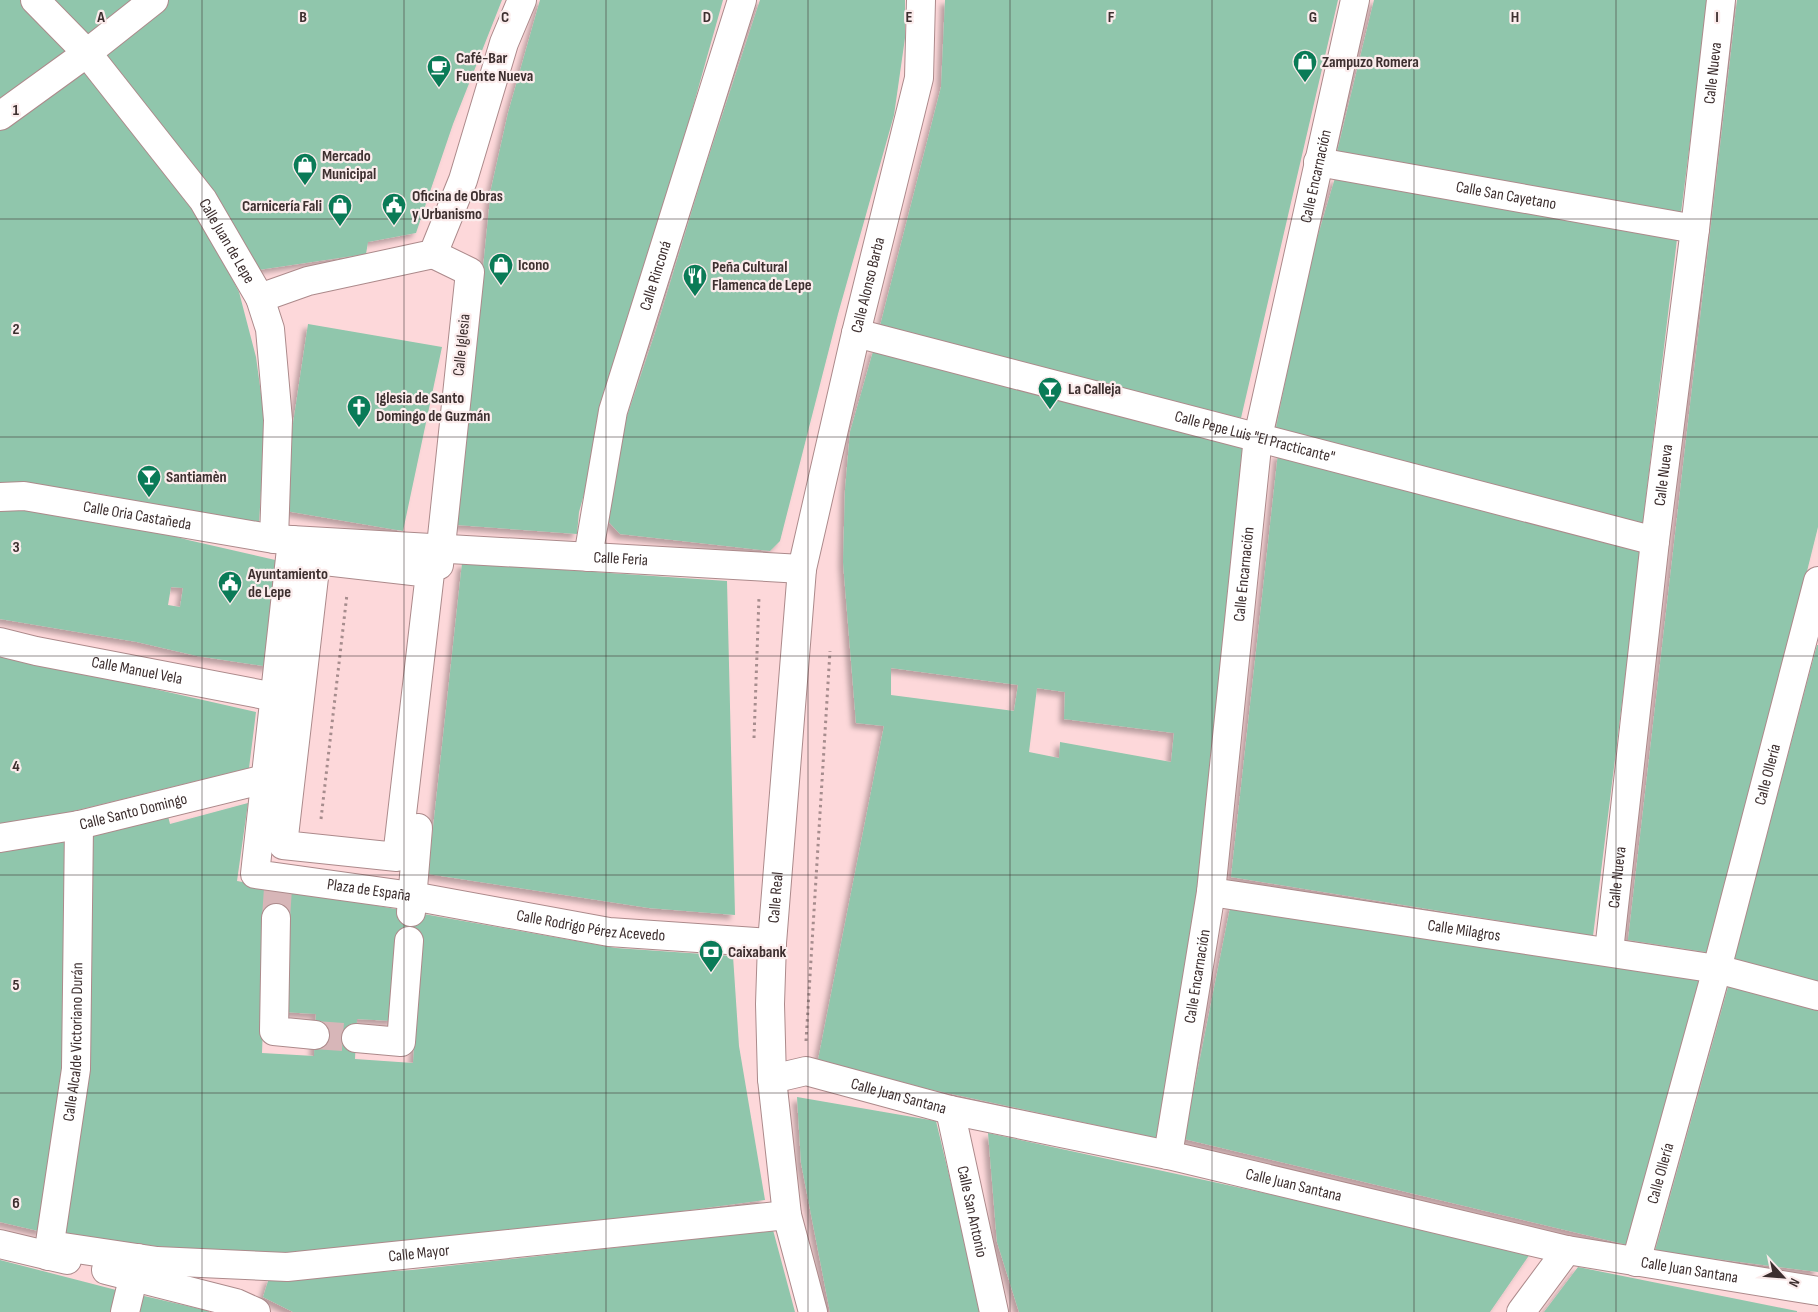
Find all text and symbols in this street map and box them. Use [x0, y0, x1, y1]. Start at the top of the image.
text: A [96, 8, 105, 27]
text: B [299, 8, 307, 27]
text: C [501, 8, 509, 27]
text: D [703, 8, 711, 27]
text: E [906, 8, 913, 27]
text: F [1108, 8, 1115, 27]
text: G [1309, 8, 1317, 27]
text: H [1511, 8, 1519, 27]
text: I [1715, 8, 1719, 27]
street label: Calle Nueva [1700, 41, 1726, 105]
place label: Café-Bar Fuente Nueva [456, 49, 533, 86]
shop icon: Zampuzo Romera [1292, 49, 1318, 83]
place label: Zampuzo Romera [1322, 53, 1419, 72]
cafe icon: Café-Bar Fuente Nueva [426, 54, 452, 88]
text: 1 [13, 101, 20, 120]
street label: Calle Encarnación [1296, 128, 1335, 225]
place label: Mercado Municipal [322, 147, 376, 184]
shop icon: Mercado Municipal [292, 152, 318, 186]
street label: Calle San Cayetano [1454, 177, 1558, 214]
place label: Oficina de Obras y Urbanismo [412, 187, 503, 224]
public building icon: Oficina de Obras y Urbanismo [381, 192, 407, 226]
shop icon: Carnicería Fali [327, 193, 353, 227]
street label: Calle Juan de Lepe [195, 195, 259, 287]
place label: Carnicería Fali [242, 197, 322, 216]
street label: Calle Alonso Barba [847, 235, 889, 335]
street label: Calle Rinconá [636, 238, 675, 313]
shop icon: Icono [488, 252, 514, 286]
place label: Icono [518, 256, 549, 275]
place label: Peña Cultural Flamenca de Lepe [712, 258, 812, 295]
restaurant icon: Peña Cultural Flamenca de Lepe [682, 263, 708, 297]
street label: Calle Iglesia [449, 313, 475, 377]
text: 2 [12, 320, 20, 339]
bar icon: La Calleja [1037, 376, 1063, 410]
place label: La Calleja [1068, 380, 1121, 399]
place label: Iglesia de Santo Domingo de Guzmán [376, 389, 490, 426]
church icon: Iglesia de Santo Domingo de Guzmán [346, 394, 372, 428]
street label: Calle Pepe Luis "El Practicante" [1173, 407, 1337, 467]
street label: Calle Nueva [1650, 443, 1677, 507]
bar icon: Santiamèn [136, 464, 162, 498]
place label: Santiamèn [166, 468, 227, 487]
street label: Calle Oria Castañeda [82, 497, 193, 534]
street label: Calle Encarnación [1230, 526, 1258, 622]
text: 3 [12, 538, 20, 557]
street label: Calle Feria [593, 548, 649, 570]
place label: Ayuntamiento de Lepe [247, 565, 328, 602]
public building icon: Ayuntamiento de Lepe [217, 570, 243, 604]
street label: Calle Manuel Vela [90, 652, 184, 688]
street label: Calle Ollería [1751, 742, 1785, 807]
text: 4 [12, 757, 20, 776]
street label: Calle Santo Domingo [78, 789, 189, 834]
street label: Calle Nueva [1604, 846, 1630, 909]
street label: Calle Real [764, 871, 787, 924]
street label: Plaza de España [326, 875, 412, 905]
street label: Calle Rodrigo Pérez Acevedo [515, 906, 666, 945]
street label: Calle Milagros [1426, 916, 1502, 945]
street label: Calle Encarnación [1180, 928, 1214, 1025]
bank icon: Caixabank [698, 939, 724, 973]
place label: Caixabank [728, 943, 786, 962]
street label: Calle Alcalde Victoriano Durán [59, 962, 87, 1123]
text: 5 [12, 976, 20, 995]
street label: Calle Juan Santana [849, 1074, 949, 1118]
street label: Calle Ollería [1643, 1141, 1678, 1206]
street label: Calle San Antonio [953, 1164, 991, 1259]
street label: Calle Juan Santana [1244, 1164, 1344, 1206]
text: 6 [12, 1194, 20, 1213]
street label: Calle Mayor [387, 1241, 451, 1266]
north arrow [1758, 1252, 1808, 1302]
street label: Calle Juan Santana [1640, 1253, 1740, 1287]
text: N [1785, 1275, 1804, 1290]

